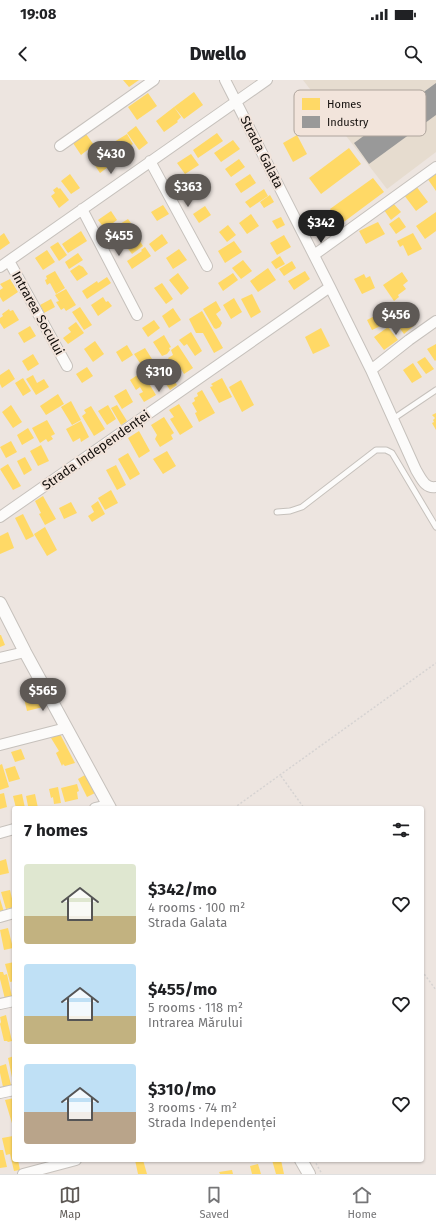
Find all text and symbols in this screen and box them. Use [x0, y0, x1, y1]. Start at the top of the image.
text: 19:08 [20, 5, 56, 23]
icon: back [12, 43, 34, 65]
text: Dwello [190, 43, 246, 65]
icon: search [402, 43, 424, 65]
legend [294, 90, 426, 136]
text: Homes [327, 98, 361, 111]
street label: Strada Galata [237, 113, 287, 191]
text: Industry [327, 116, 369, 129]
pin: $430 [87, 141, 135, 175]
text: $430 [97, 146, 125, 161]
pin: $363 [164, 174, 212, 208]
text: $363 [174, 179, 202, 194]
pin: $342 [297, 210, 345, 244]
text: $342 [307, 215, 335, 230]
pin: $455 [95, 223, 143, 257]
text: $455 [105, 228, 133, 243]
street label: Intrarea Socului [9, 269, 67, 357]
pin: $456 [372, 302, 420, 336]
text: $456 [382, 307, 410, 322]
pin: $310 [135, 359, 183, 393]
text: $310 [145, 364, 173, 379]
street label: Strada Independenței [39, 407, 153, 494]
pin: $565 [19, 678, 67, 712]
text: $565 [29, 683, 57, 698]
icon: filters [390, 819, 412, 841]
text: 7 homes [24, 820, 88, 841]
text: $342/mo [148, 879, 217, 900]
icon: home [56, 880, 104, 928]
icon: heart [390, 893, 412, 915]
text: 4 rooms · 100 m² [148, 900, 245, 915]
text: Strada Galata [148, 915, 227, 930]
text: $455/mo [148, 979, 217, 1000]
icon: home [56, 980, 104, 1028]
icon: heart [390, 993, 412, 1015]
text: 5 rooms · 118 m² [148, 1000, 243, 1015]
text: Intrarea Mărului [148, 1015, 243, 1030]
text: $310/mo [148, 1079, 216, 1100]
icon: home [56, 1080, 104, 1128]
icon: heart [390, 1093, 412, 1115]
text: 3 rooms · 74 m² [148, 1100, 237, 1115]
text: Strada Independenței [148, 1115, 276, 1130]
tab: Map [59, 1184, 81, 1221]
tab: Saved [199, 1184, 229, 1221]
tab: Home [348, 1184, 377, 1221]

